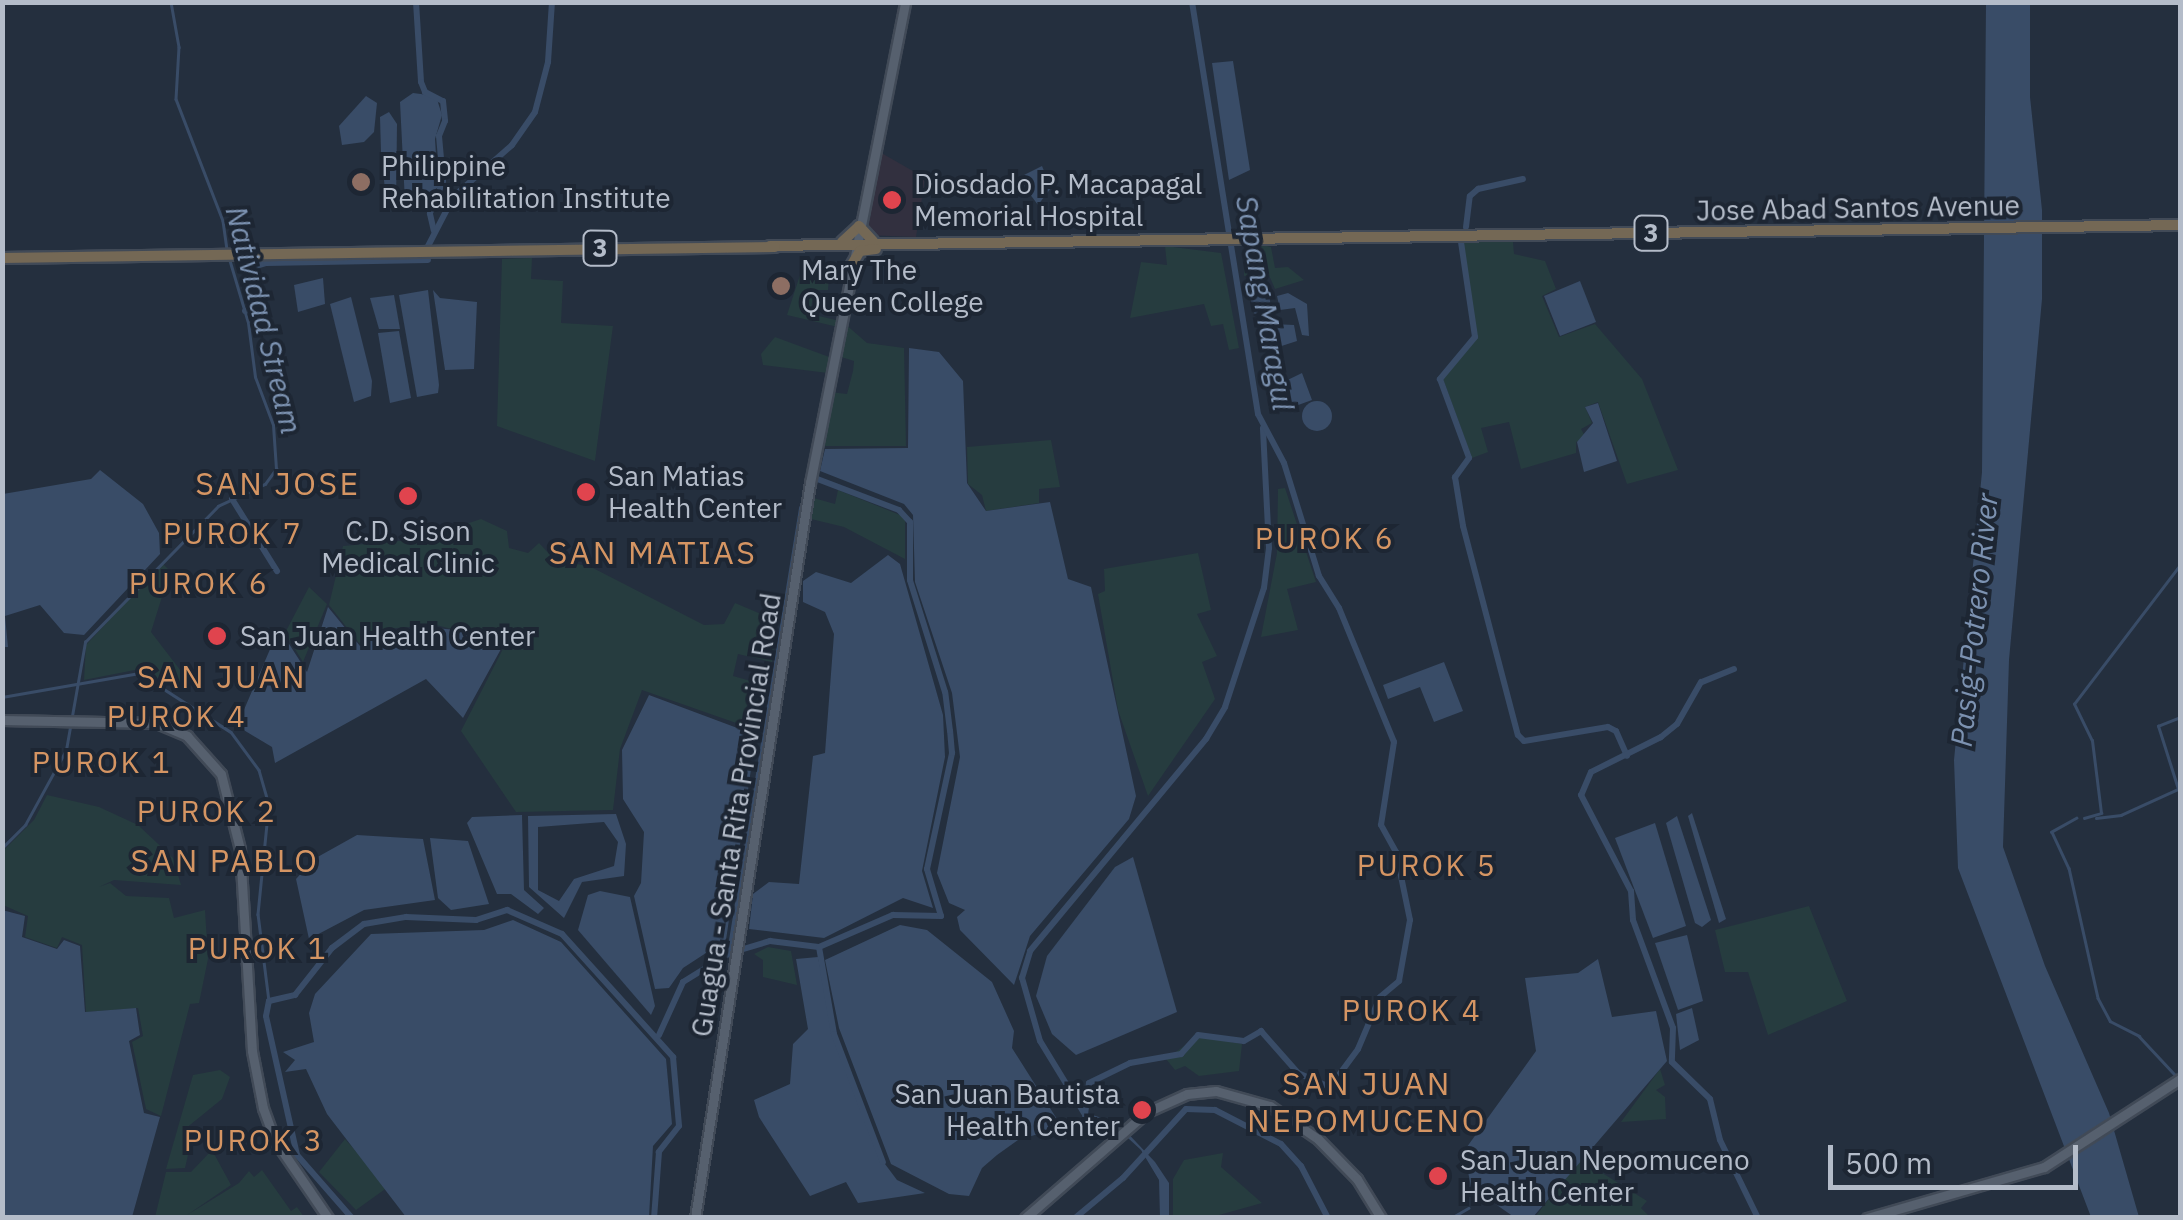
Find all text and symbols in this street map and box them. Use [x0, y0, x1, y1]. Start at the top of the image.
place label: Philippine Rehabilitation Institute [381, 149, 671, 215]
place label: Diosdado P. Macapagal Memorial Hospital [914, 167, 1202, 233]
marker: Philippine Rehabilitation Institute [350, 171, 372, 193]
marker: Diosdado P. Macapagal Memorial Hospital [879, 187, 905, 213]
street label: Jose Abad Santos Avenue [1696, 188, 2020, 228]
water label: Sapang Maragul [1228, 193, 1302, 413]
water label: Natividad Stream [218, 202, 310, 438]
road number: 3 [1634, 213, 1668, 253]
road number: 3 [582, 228, 618, 268]
place label: Mary The Queen College [801, 253, 984, 319]
marker: Mary The Queen College [770, 275, 792, 297]
place label: San Matias Health Center [608, 459, 782, 525]
district label: SAN JOSE [195, 464, 361, 502]
marker: San Matias Health Center [573, 479, 599, 505]
marker: C.D. Sison Medical Clinic [395, 483, 421, 509]
water label: Pasig-Potrero River [1943, 492, 2005, 748]
place label: C.D. Sison Medical Clinic [321, 514, 495, 580]
district label: PUROK 7 [163, 515, 303, 551]
district label: PUROK 6 [1255, 520, 1395, 556]
district label: SAN MATIAS [549, 533, 757, 571]
district label: PUROK 6 [129, 565, 269, 601]
street label: Guagua - Santa Rita Provincial Road [684, 591, 788, 1039]
place label: San Juan Health Center [240, 619, 535, 653]
marker: San Juan Health Center [204, 623, 230, 649]
district label: SAN JUAN [137, 657, 307, 695]
district label: PUROK 4 [107, 698, 247, 734]
district label: PUROK 1 [32, 744, 172, 780]
district label: PUROK 2 [137, 793, 277, 829]
district label: SAN PABLO [131, 841, 319, 879]
district label: PUROK 5 [1357, 847, 1497, 883]
district label: PUROK 1 [188, 930, 328, 966]
district label: PUROK 4 [1342, 992, 1482, 1028]
district label: SAN JUAN NEPOMUCENO [1247, 1065, 1487, 1140]
place label: San Juan Bautista Health Center [894, 1077, 1120, 1143]
marker: San Juan Bautista Health Center [1129, 1097, 1155, 1123]
district label: PUROK 3 [184, 1122, 324, 1158]
scale bar [1833, 1125, 2083, 1187]
place label: San Juan Nepomuceno Health Center [1460, 1143, 1750, 1209]
text: 500 m [1845, 1143, 1932, 1182]
marker: San Juan Nepomuceno Health Center [1425, 1163, 1451, 1189]

